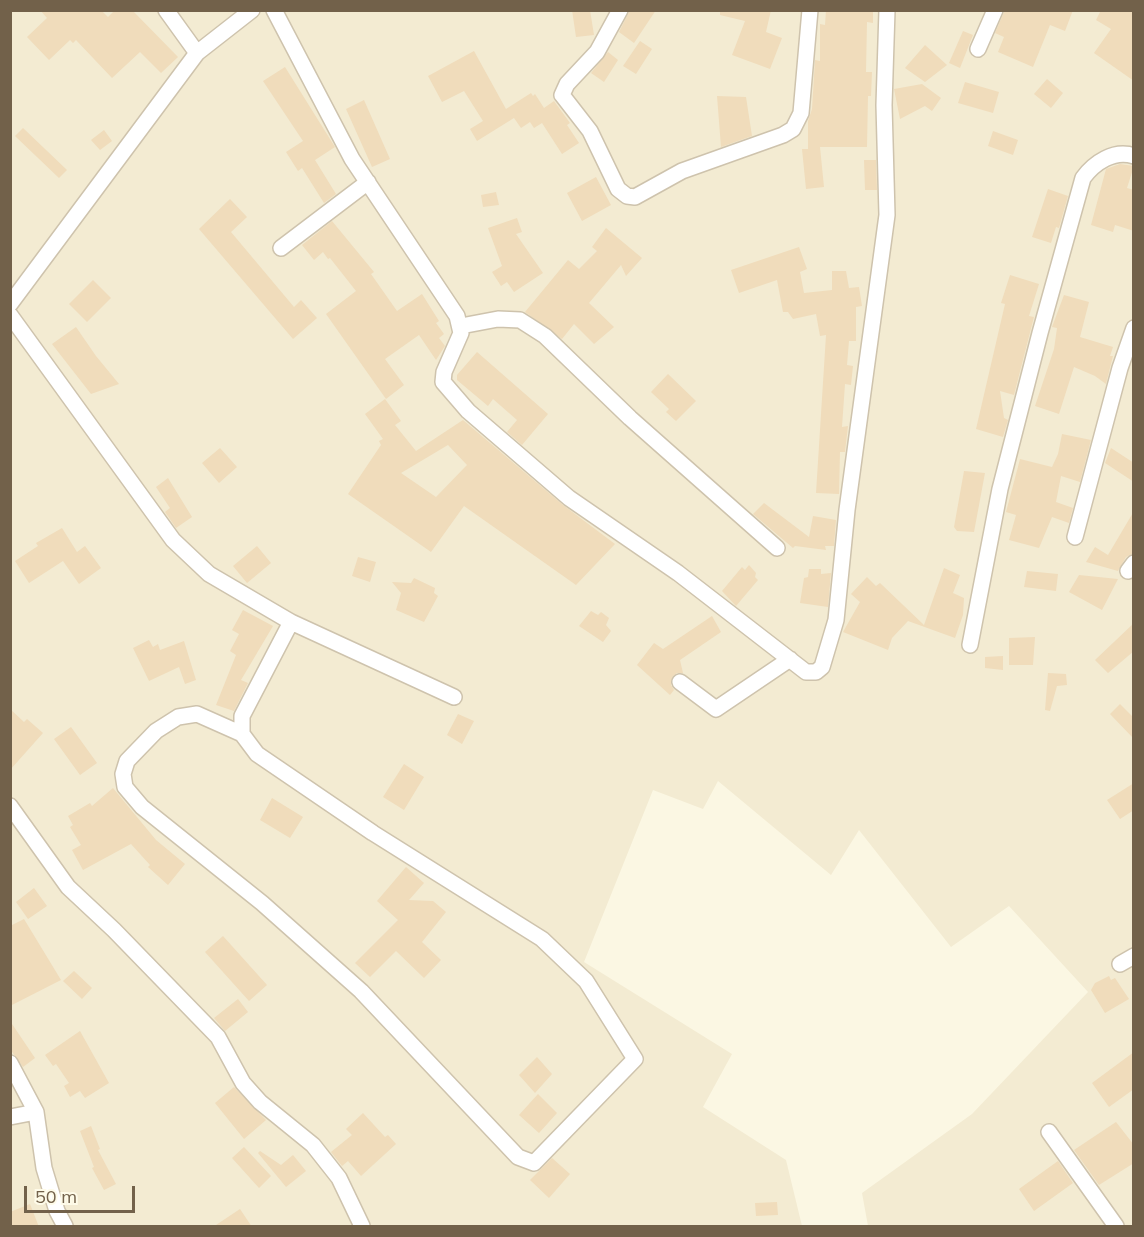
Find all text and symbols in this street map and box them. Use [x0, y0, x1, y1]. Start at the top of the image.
scale bar [27, 1174, 138, 1212]
text: 50 m [35, 1185, 77, 1208]

